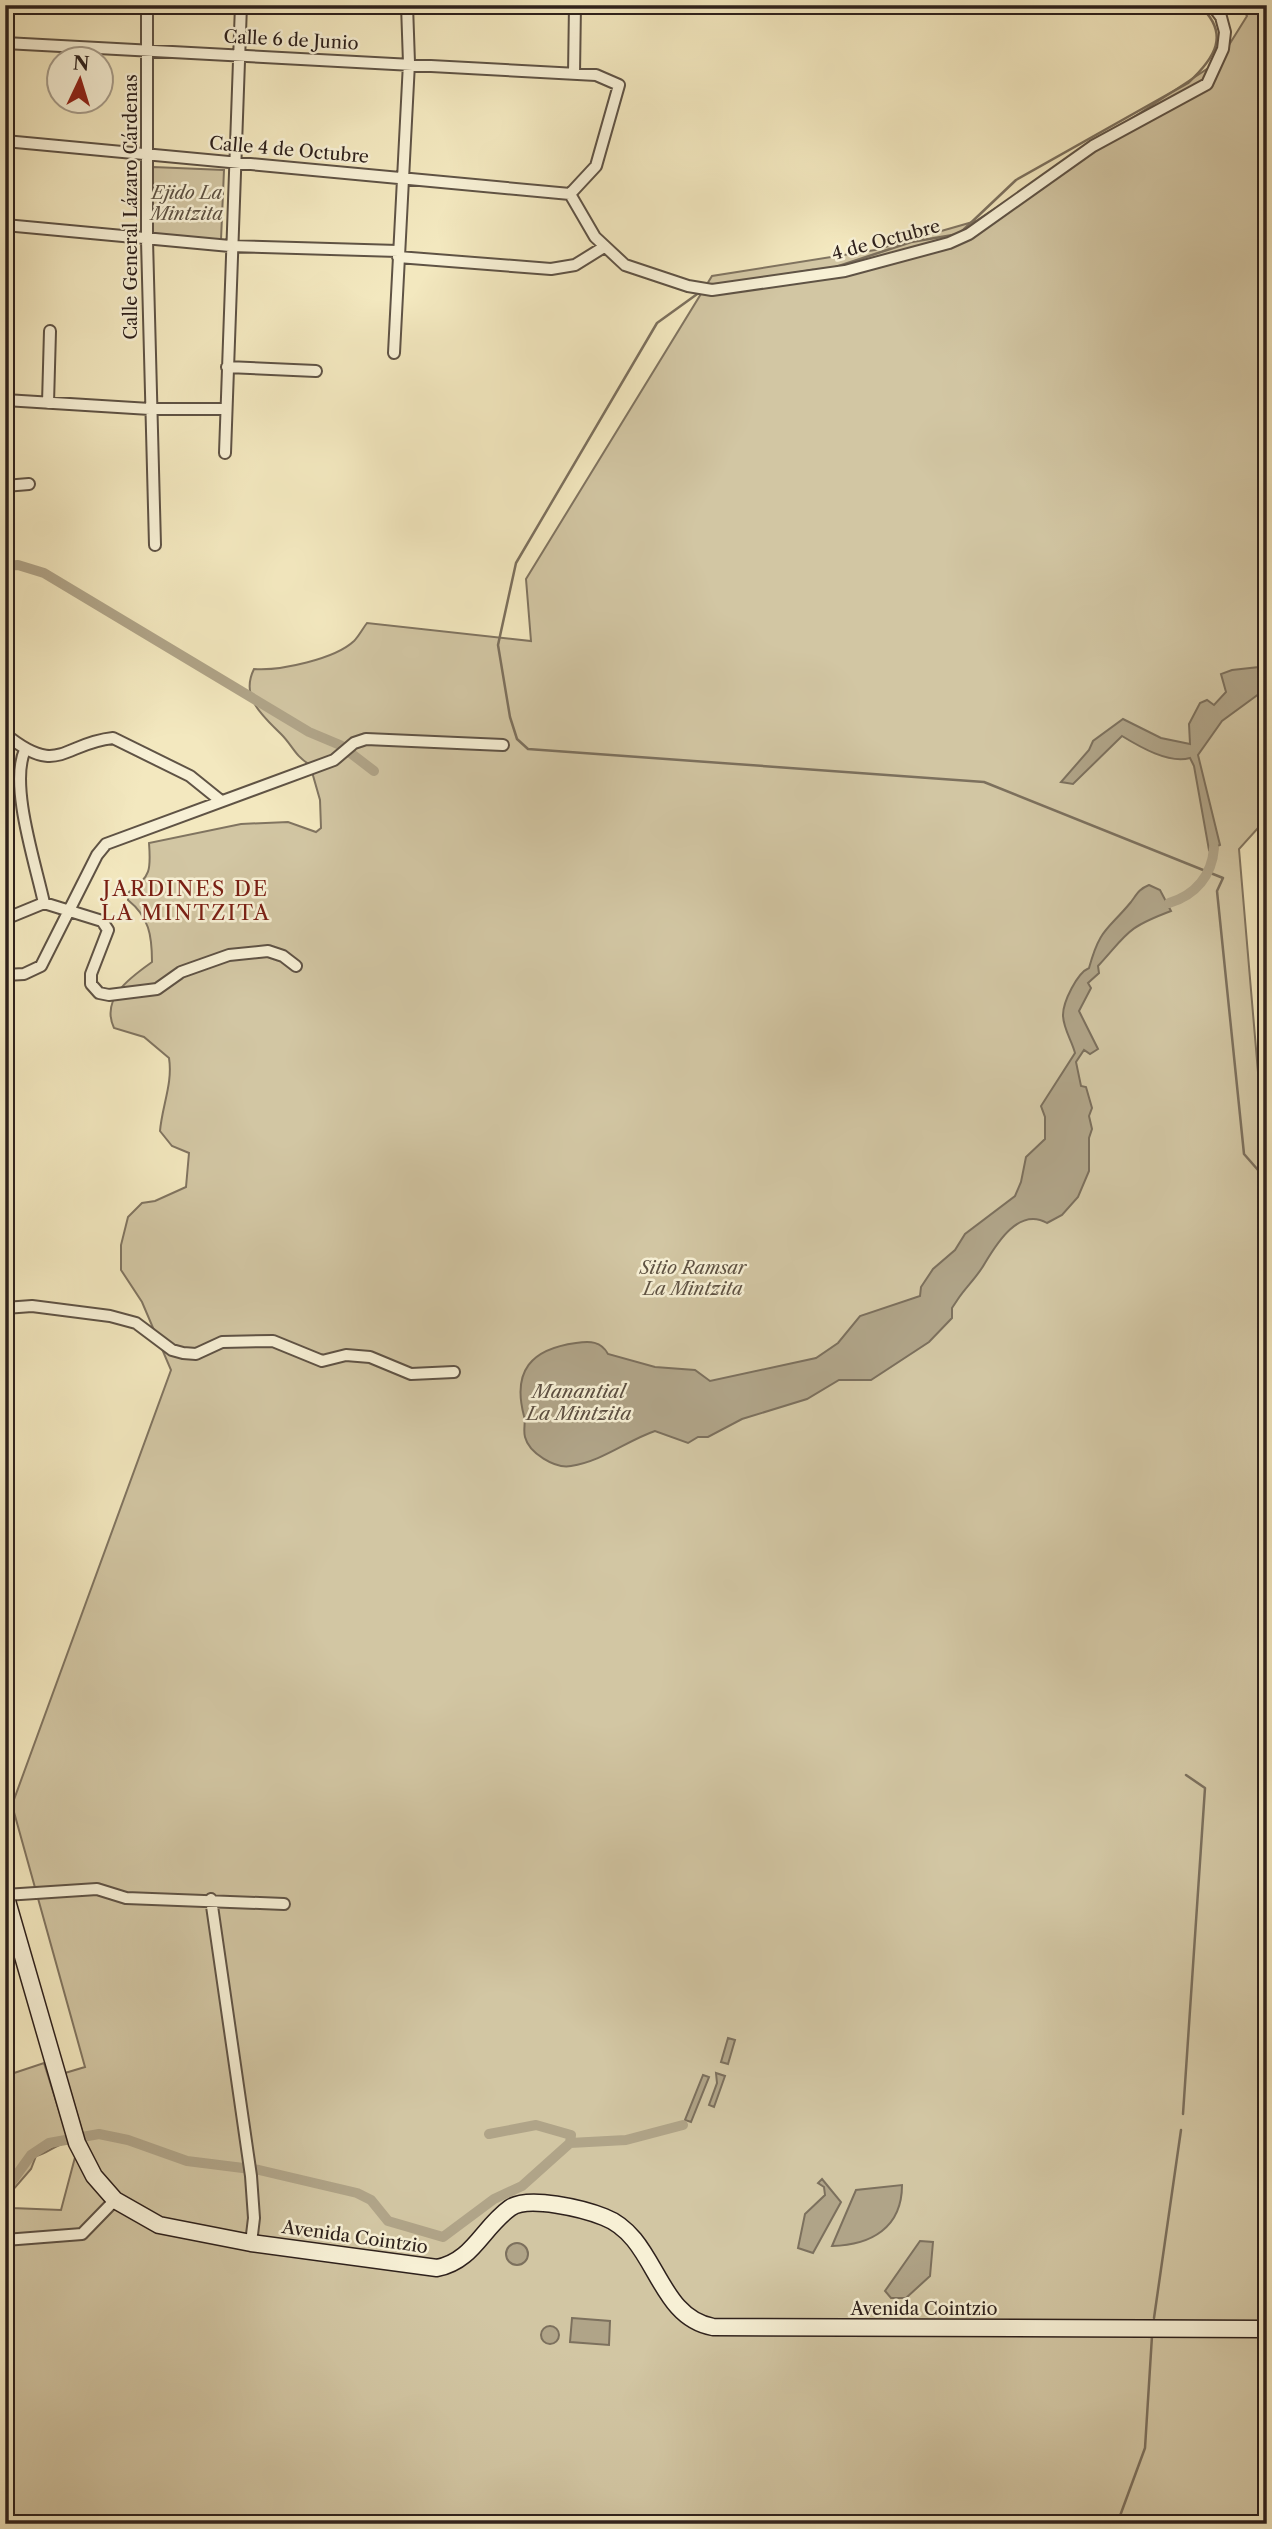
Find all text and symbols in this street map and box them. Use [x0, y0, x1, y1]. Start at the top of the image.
street label: Calle 6 de Junio [223, 25, 359, 55]
north arrow [46, 46, 116, 116]
text: N [72, 51, 90, 76]
street label: Calle General Lázaro Cárdenas [120, 74, 142, 340]
street label: Calle 4 de Octubre [208, 132, 370, 168]
park label: Ejido La Mintzita [149, 182, 223, 225]
street label: 4 de Octubre [829, 215, 943, 265]
district label: JARDINES DE LA MINTZITA [100, 876, 271, 925]
park label: Sitio Ramsar La Mintzita [639, 1257, 748, 1300]
water label: Manantial La Mintzita [524, 1380, 632, 1425]
street label: Avenida Cointzio [280, 2216, 429, 2258]
street label: Avenida Cointzio [849, 2298, 998, 2320]

